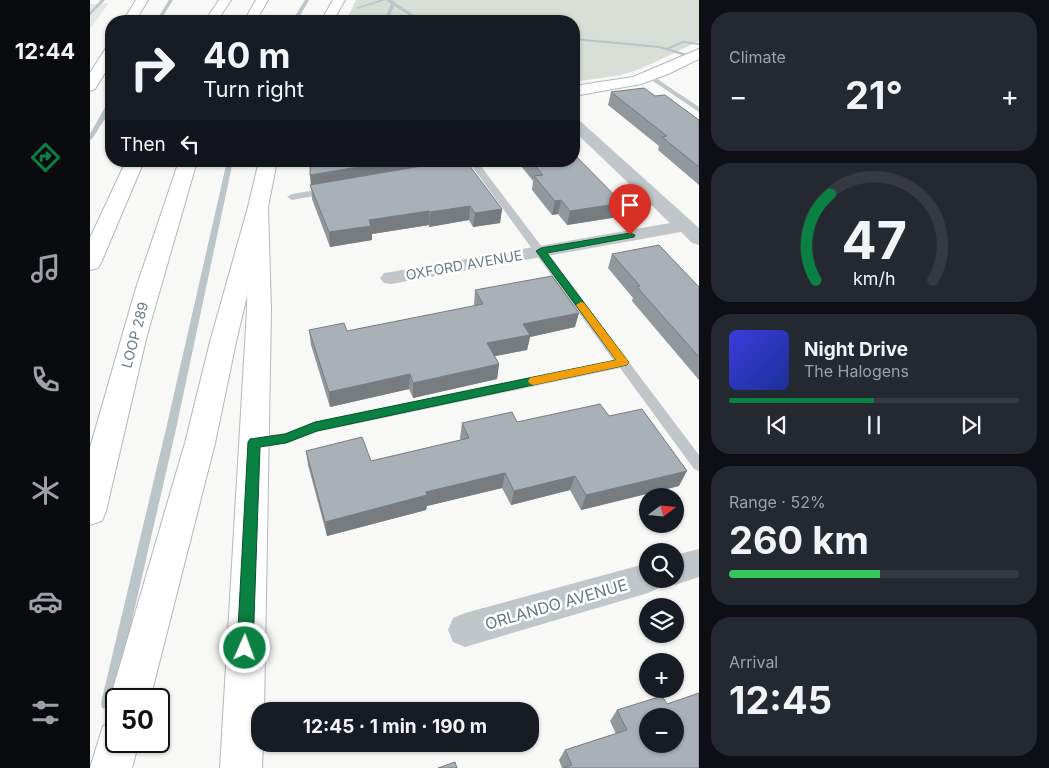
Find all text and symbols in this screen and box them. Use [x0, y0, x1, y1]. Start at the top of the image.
text: 40 m [203, 34, 291, 76]
icon: right [120, 35, 185, 100]
text: 12:44 [15, 38, 75, 64]
text: Climate [729, 47, 786, 67]
text: 21° [845, 72, 903, 118]
text: Turn right [203, 76, 304, 102]
text: − [729, 79, 748, 113]
text: + [1000, 79, 1019, 113]
icon: left [176, 130, 204, 158]
text: Then [120, 133, 166, 156]
icon: directions [28, 140, 63, 175]
pin [609, 184, 651, 235]
icon: arrive [616, 191, 644, 219]
text: 47 [841, 209, 907, 272]
street label: OXFORD AVENUE [404, 246, 523, 283]
icon: music [28, 251, 63, 286]
text: km/h [853, 268, 895, 289]
street label: LOOP 289 [118, 300, 151, 370]
text: Night Drive [804, 338, 908, 361]
text: The Halogens [804, 361, 909, 381]
icon: phone [28, 362, 63, 397]
icon: previous [763, 411, 791, 439]
icon: pause [860, 411, 888, 439]
icon: next [957, 411, 985, 439]
icon: climate [28, 473, 63, 508]
north arrow [639, 488, 684, 532]
map controls [639, 488, 684, 753]
text: Range · 52% [729, 492, 826, 512]
text: 260 km [729, 517, 869, 563]
button: search [639, 543, 684, 588]
street label: ORLANDO AVENUE [483, 574, 629, 634]
icon: car [28, 584, 63, 619]
button: layers [639, 598, 684, 643]
position arrow [218, 621, 270, 673]
text: Arrival [729, 652, 778, 672]
button: + [639, 653, 684, 698]
text: 12:45 [729, 677, 832, 723]
speed limit sign: 50 [105, 688, 170, 753]
icon: filters [28, 695, 63, 730]
button: − [639, 708, 684, 753]
text: 12:45 · 1 min · 190 m [303, 715, 487, 738]

